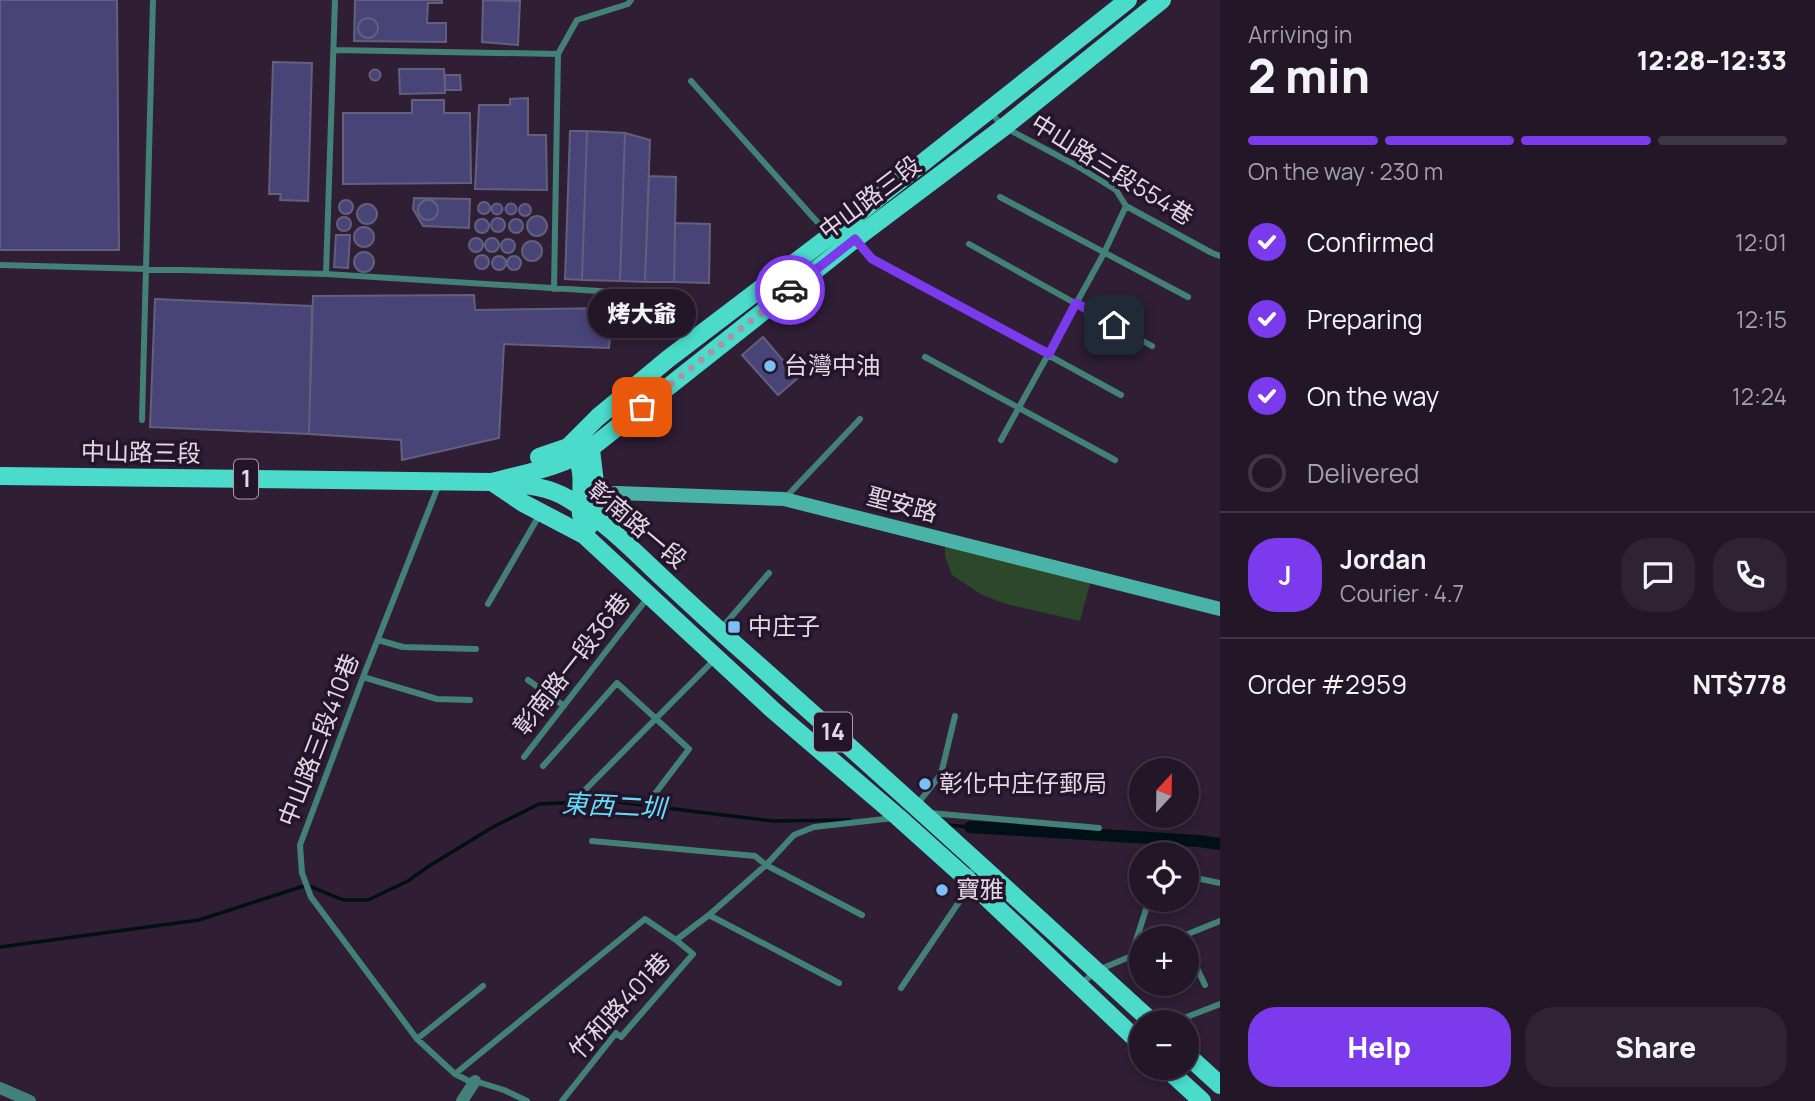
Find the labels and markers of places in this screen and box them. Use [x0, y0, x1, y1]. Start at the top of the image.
callout: 烤大爺 [588, 288, 696, 337]
pin [1084, 295, 1144, 355]
place label: 台灣中油 [784, 348, 880, 381]
marker: 台灣中油 [762, 358, 778, 374]
pin [612, 377, 672, 437]
place label: 中庄子 [748, 609, 820, 642]
marker: 中庄子 [726, 619, 742, 635]
place label: 彰化中庄仔郵局 [939, 766, 1107, 799]
marker: 彰化中庄仔郵局 [917, 776, 933, 792]
place label: 寶雅 [956, 872, 1004, 905]
marker: 寶雅 [934, 882, 950, 898]

